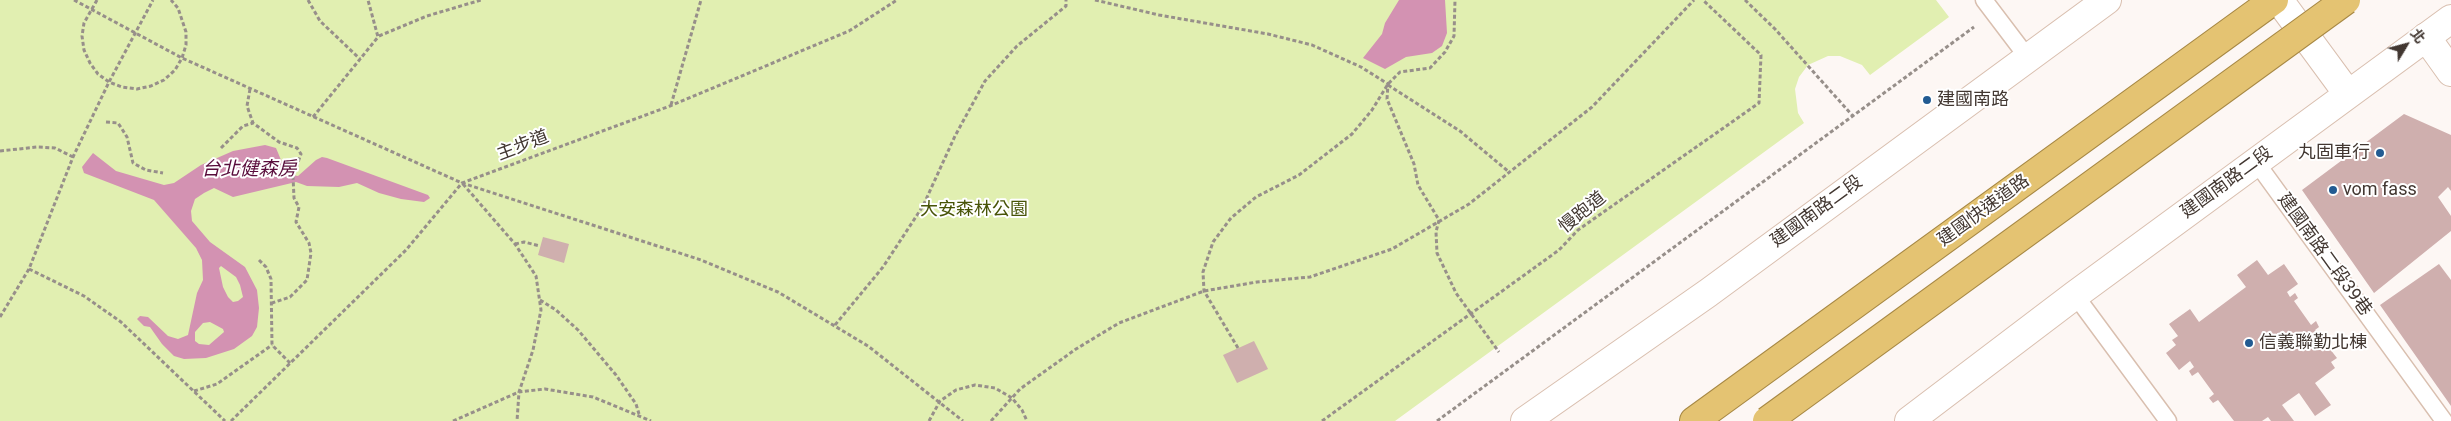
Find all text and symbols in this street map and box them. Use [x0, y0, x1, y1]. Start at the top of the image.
north arrow [2381, 20, 2431, 70]
text: 北 [2407, 26, 2429, 46]
place label: 建國南路 [1937, 89, 2009, 111]
marker: 建國南路 [1921, 94, 1933, 106]
street label: 主步道 [494, 126, 552, 166]
place label: 丸固車行 [2298, 142, 2370, 164]
street label: 建國南路二段 [2177, 143, 2277, 223]
marker: 丸固車行 [2374, 147, 2386, 159]
water label: 台北健森房 [202, 159, 296, 181]
street label: 建國快速道路 [1934, 171, 2034, 251]
street label: 建國南路二段 [1767, 172, 1867, 252]
place label: vom fass [2343, 179, 2417, 201]
marker: vom fass [2327, 184, 2339, 196]
street label: 慢跑道 [1555, 188, 1611, 238]
street label: 建國南路二段39巷 [2272, 189, 2376, 321]
park label: 大安森林公園 [920, 199, 1028, 221]
place label: 信義聯勤北棟 [2259, 332, 2367, 354]
marker: 信義聯勤北棟 [2243, 337, 2255, 349]

